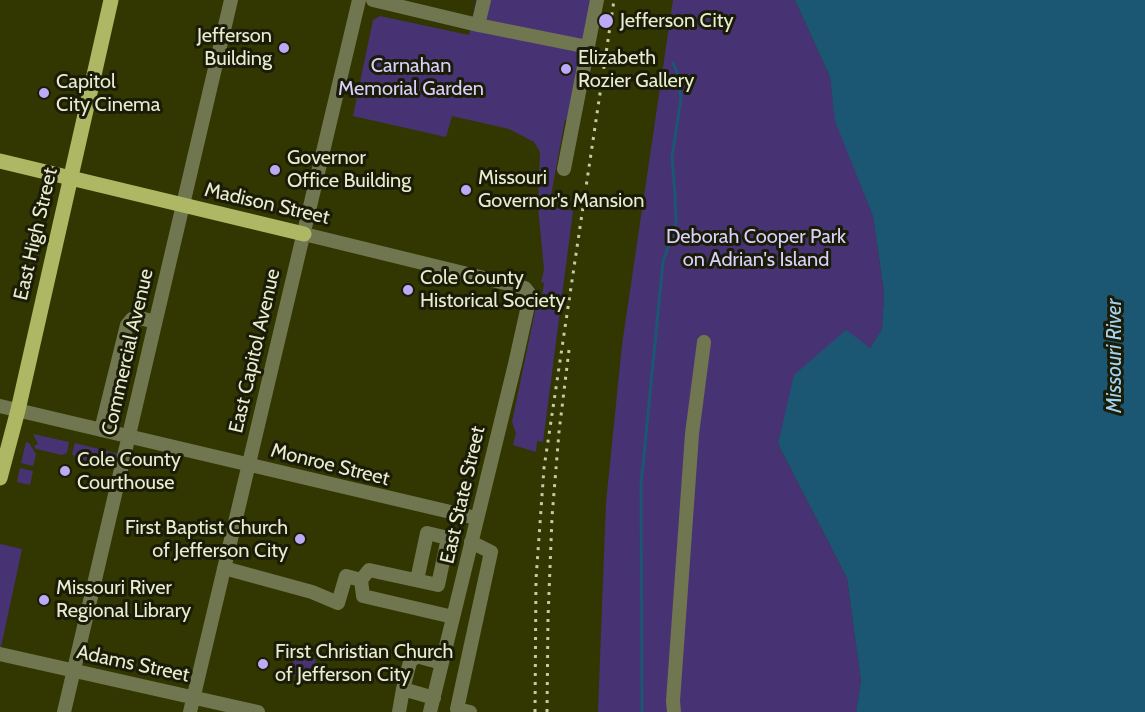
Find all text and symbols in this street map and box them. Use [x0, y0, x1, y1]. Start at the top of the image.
place label: Jefferson City [620, 9, 734, 33]
marker: Jefferson City [597, 12, 615, 30]
place label: Jefferson Building [197, 24, 272, 71]
marker: Jefferson Building [277, 41, 291, 55]
place label: Elizabeth Rozier Gallery [578, 46, 694, 93]
park label: Carnahan Memorial Garden [338, 54, 484, 101]
marker: Elizabeth Rozier Gallery [559, 62, 573, 76]
place label: Capitol City Cinema [56, 70, 160, 117]
marker: Capitol City Cinema [37, 86, 51, 100]
place label: Governor Office Building [287, 146, 411, 193]
marker: Governor Office Building [268, 163, 282, 177]
street label: East High Street [9, 165, 63, 303]
place label: Missouri Governor's Mansion [478, 166, 644, 213]
street label: Madison Street [202, 178, 332, 230]
marker: Missouri Governor's Mansion [459, 183, 473, 197]
park label: Deborah Cooper Park on Adrian's Island [666, 225, 846, 272]
street label: Commercial Avenue [97, 266, 159, 438]
place label: Cole County Historical Society [420, 266, 566, 313]
street label: East Capitol Avenue [224, 267, 286, 435]
marker: Cole County Historical Society [401, 283, 415, 297]
water label: Missouri River [1102, 299, 1128, 413]
street label: East State Street [436, 424, 490, 566]
street label: Monroe Street [268, 439, 392, 491]
place label: Cole County Courthouse [77, 448, 181, 495]
marker: Cole County Courthouse [58, 464, 72, 478]
place label: First Baptist Church of Jefferson City [125, 516, 288, 563]
marker: First Baptist Church of Jefferson City [293, 532, 307, 546]
place label: Missouri River Regional Library [56, 576, 191, 623]
marker: Missouri River Regional Library [37, 593, 51, 607]
street label: Adams Street [74, 640, 192, 688]
place label: First Christian Church of Jefferson City [275, 640, 453, 687]
marker: First Christian Church of Jefferson City [256, 657, 270, 671]

